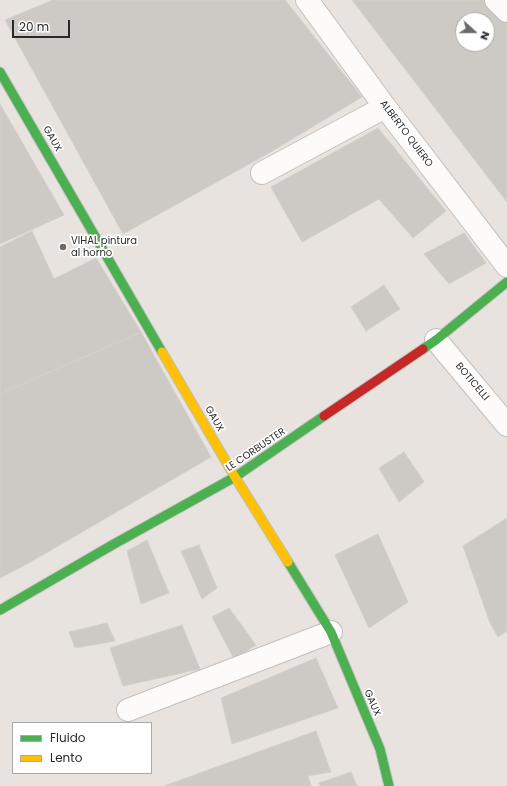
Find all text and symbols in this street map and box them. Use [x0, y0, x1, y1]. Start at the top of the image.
scale bar [14, 12, 72, 38]
north arrow [455, 12, 495, 52]
text: 20 m [19, 18, 49, 35]
text: N [476, 29, 494, 43]
street label: ALBERTO QUIERO [377, 98, 435, 170]
street label: GAUX [40, 124, 64, 154]
place label: VIHAL pintura al horno [71, 235, 137, 258]
marker: VIHAL pintura al horno [58, 242, 68, 252]
street label: BOTICELLI [453, 361, 491, 403]
street label: GAUX [202, 404, 226, 434]
street label: LE CORBUSTER [224, 426, 288, 474]
street label: GAUX [361, 688, 383, 718]
legend [12, 722, 152, 774]
text: Fluido [50, 729, 85, 746]
text: Lento [50, 749, 82, 766]

